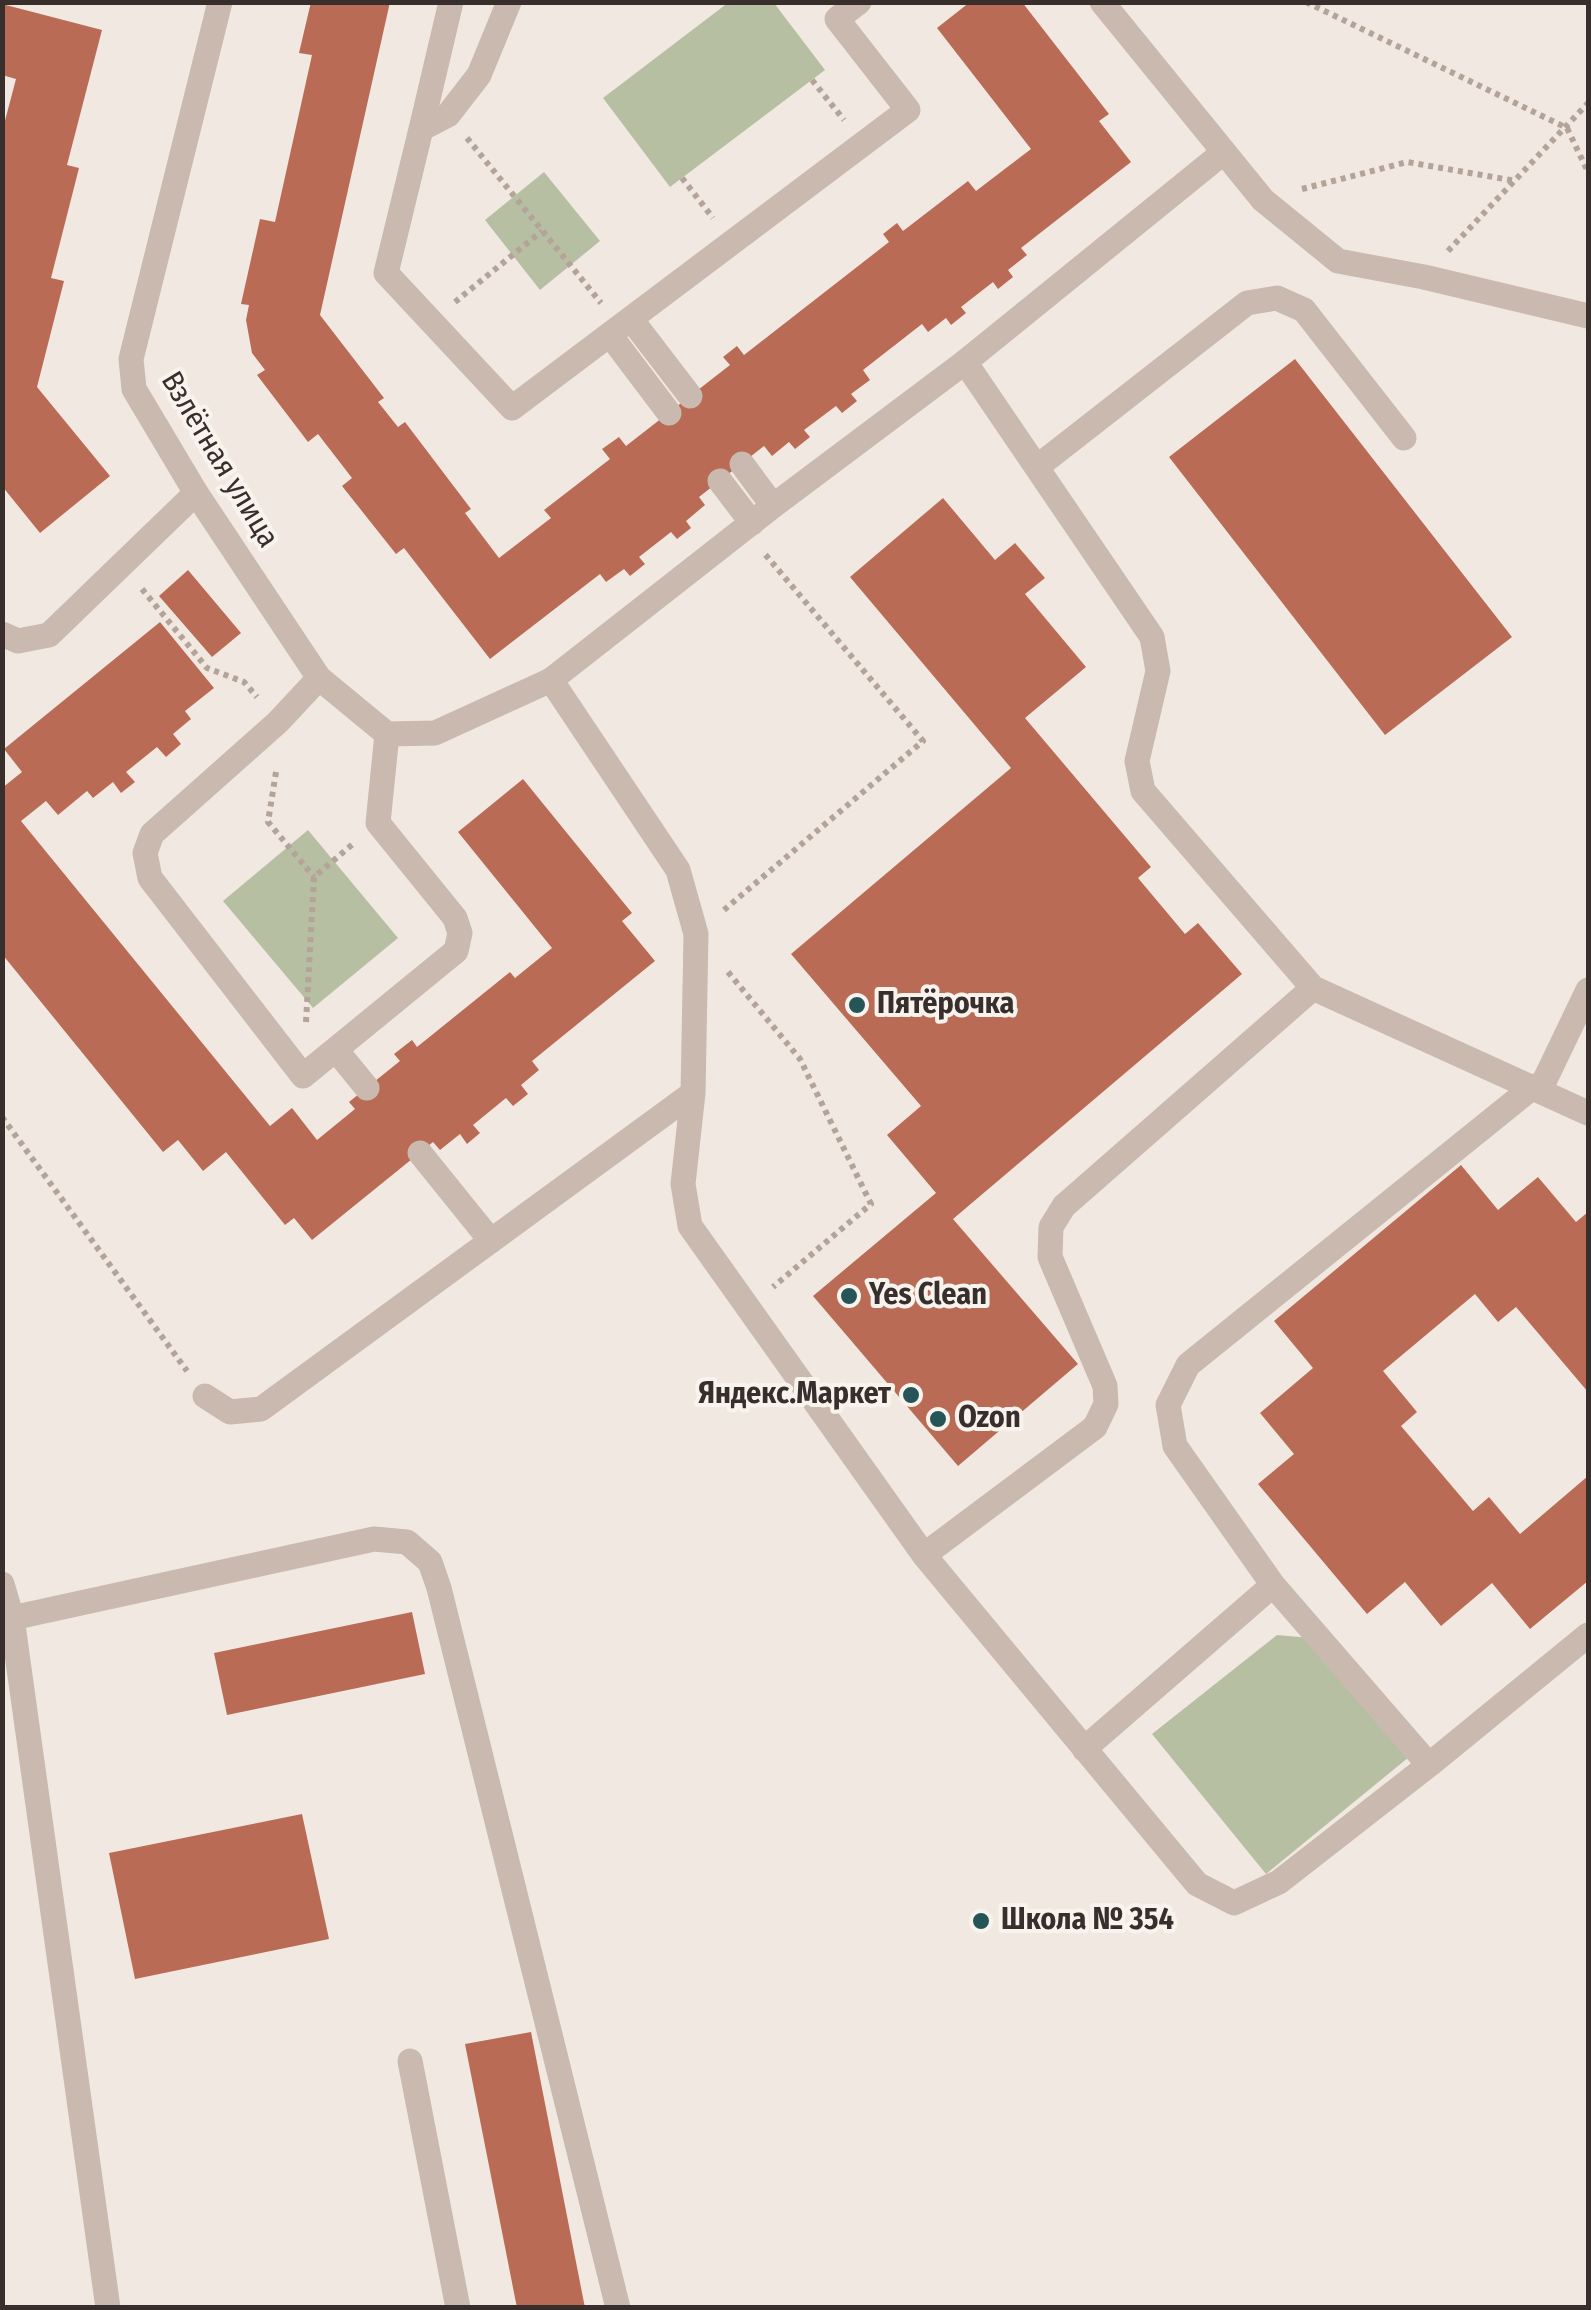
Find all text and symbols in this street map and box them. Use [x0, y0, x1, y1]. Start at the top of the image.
street label: Взлётная улица [152, 366, 286, 554]
place label: Пятёрочка [877, 987, 1014, 1023]
marker: Пятёрочка [846, 994, 868, 1016]
place label: Yes Clean [869, 1278, 987, 1314]
marker: Yes Clean [838, 1285, 860, 1307]
place label: Яндекс.Маркет [698, 1377, 891, 1413]
marker: Яндекс.Маркет [900, 1384, 922, 1406]
place label: Ozon [958, 1401, 1021, 1437]
marker: Ozon [927, 1408, 949, 1430]
place label: Школа № 354 [1001, 1903, 1174, 1939]
marker: Школа № 354 [970, 1910, 992, 1932]

